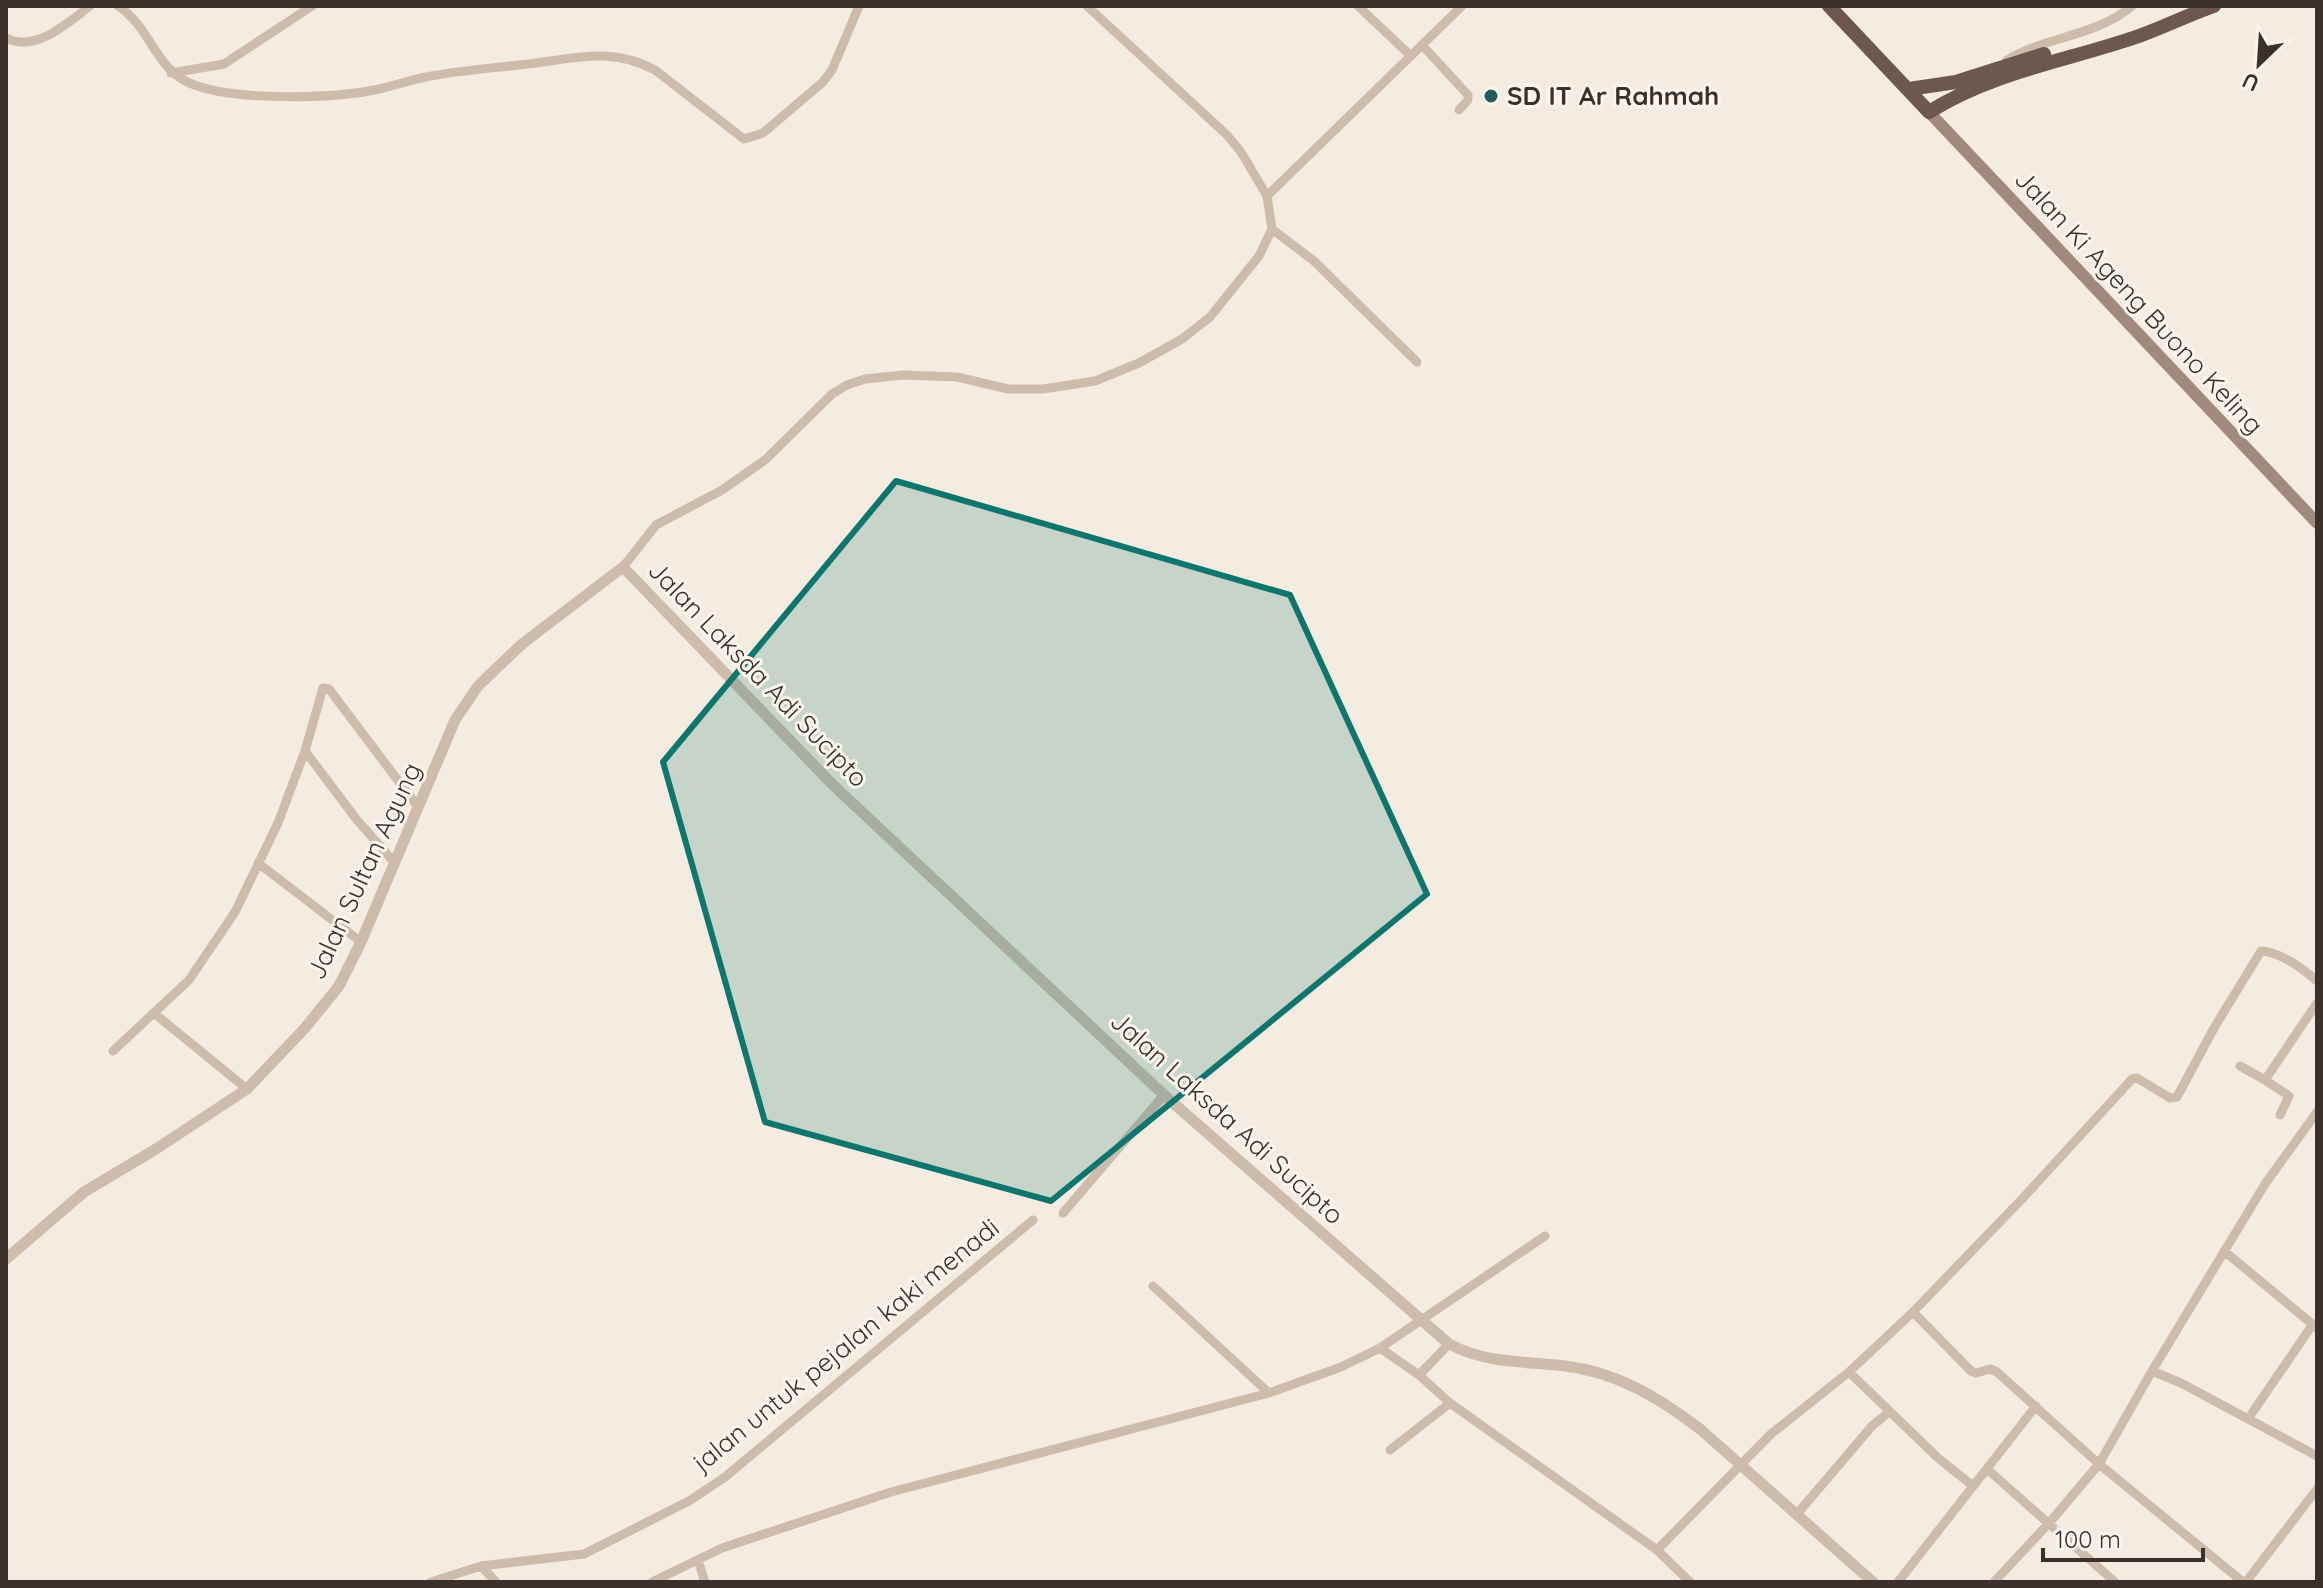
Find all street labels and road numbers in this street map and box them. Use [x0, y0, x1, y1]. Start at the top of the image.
street label: Jalan Ki Ageng Buono Keling [2008, 162, 2271, 441]
street label: Jalan Laksda Adi Sucipto [641, 553, 875, 794]
street label: Jalan Sultan Agung [299, 757, 428, 984]
street label: Jalan Laksda Adi Sucipto [1104, 1004, 1351, 1231]
street label: jalan untuk pejalan kaki menadi [685, 1211, 1006, 1479]

